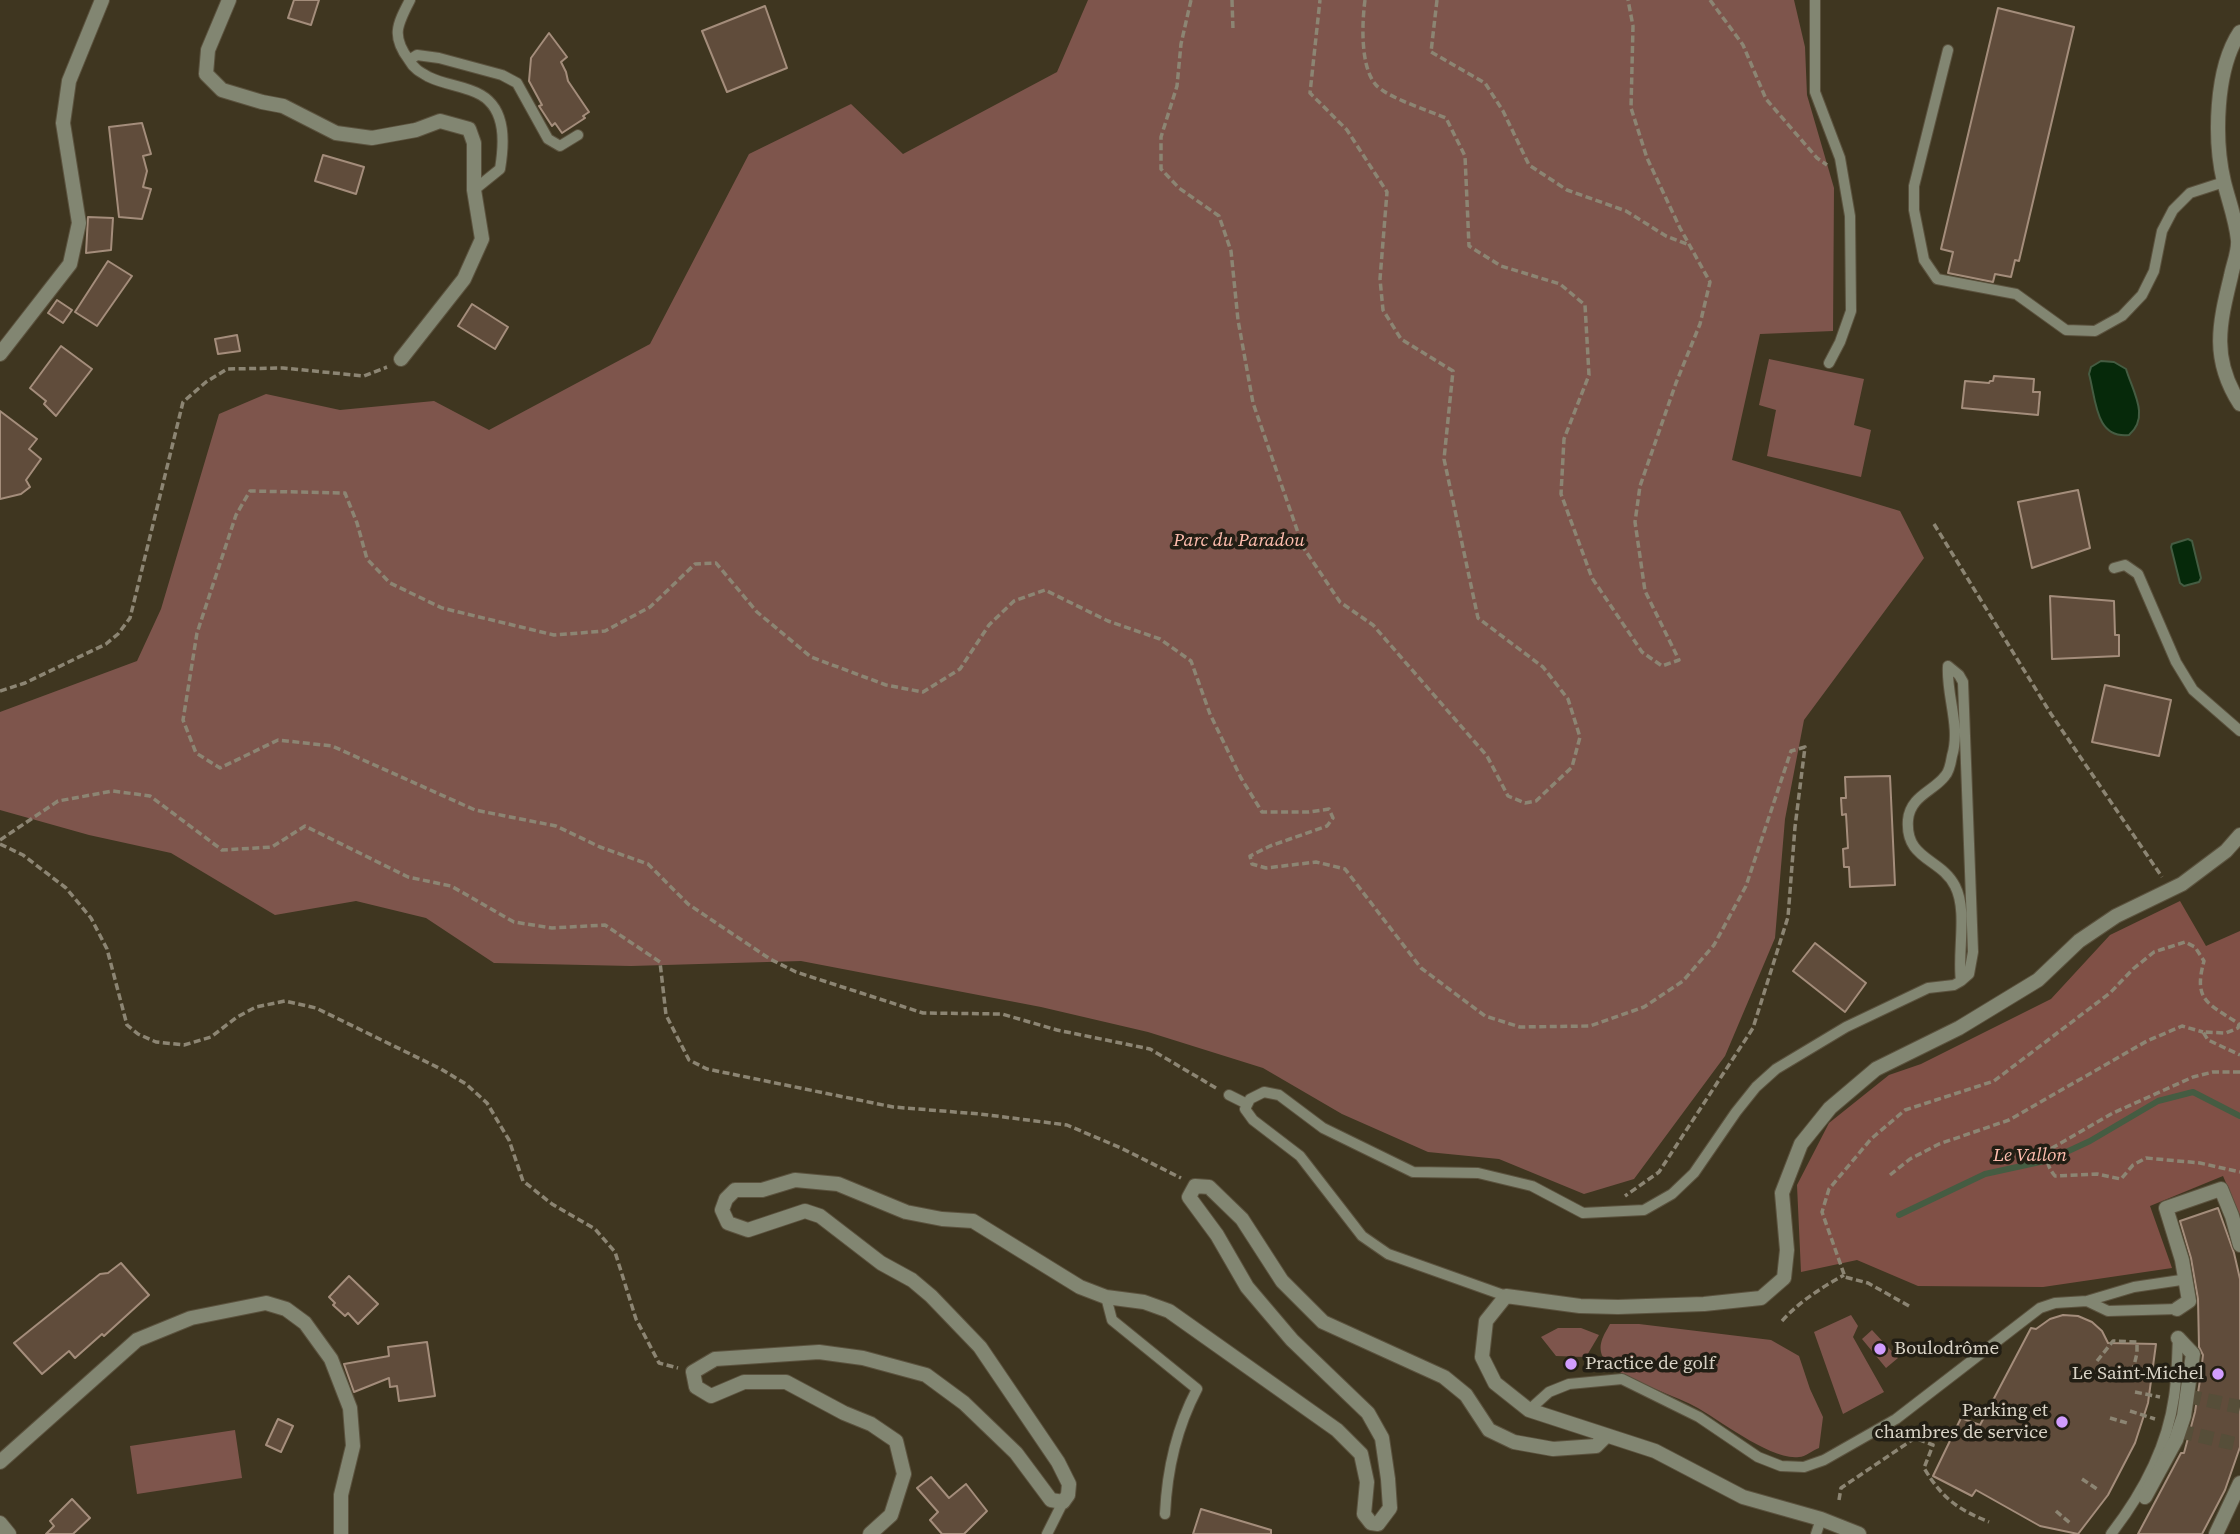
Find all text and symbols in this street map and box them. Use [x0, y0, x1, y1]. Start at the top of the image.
park label: Parc du Paradou [1173, 530, 1305, 552]
park label: Le Vallon [1993, 1145, 2067, 1167]
place label: Boulodrôme [1894, 1338, 1999, 1360]
marker: Boulodrôme [1872, 1341, 1888, 1357]
place label: Practice de golf [1585, 1353, 1715, 1375]
marker: Practice de golf [1563, 1356, 1579, 1372]
place label: Le Saint-Michel [2072, 1363, 2204, 1385]
marker: Le Saint-Michel [2210, 1366, 2226, 1382]
place label: Parking et chambres de service [1874, 1400, 2048, 1444]
marker: Parking et chambres de service [2054, 1414, 2070, 1430]

